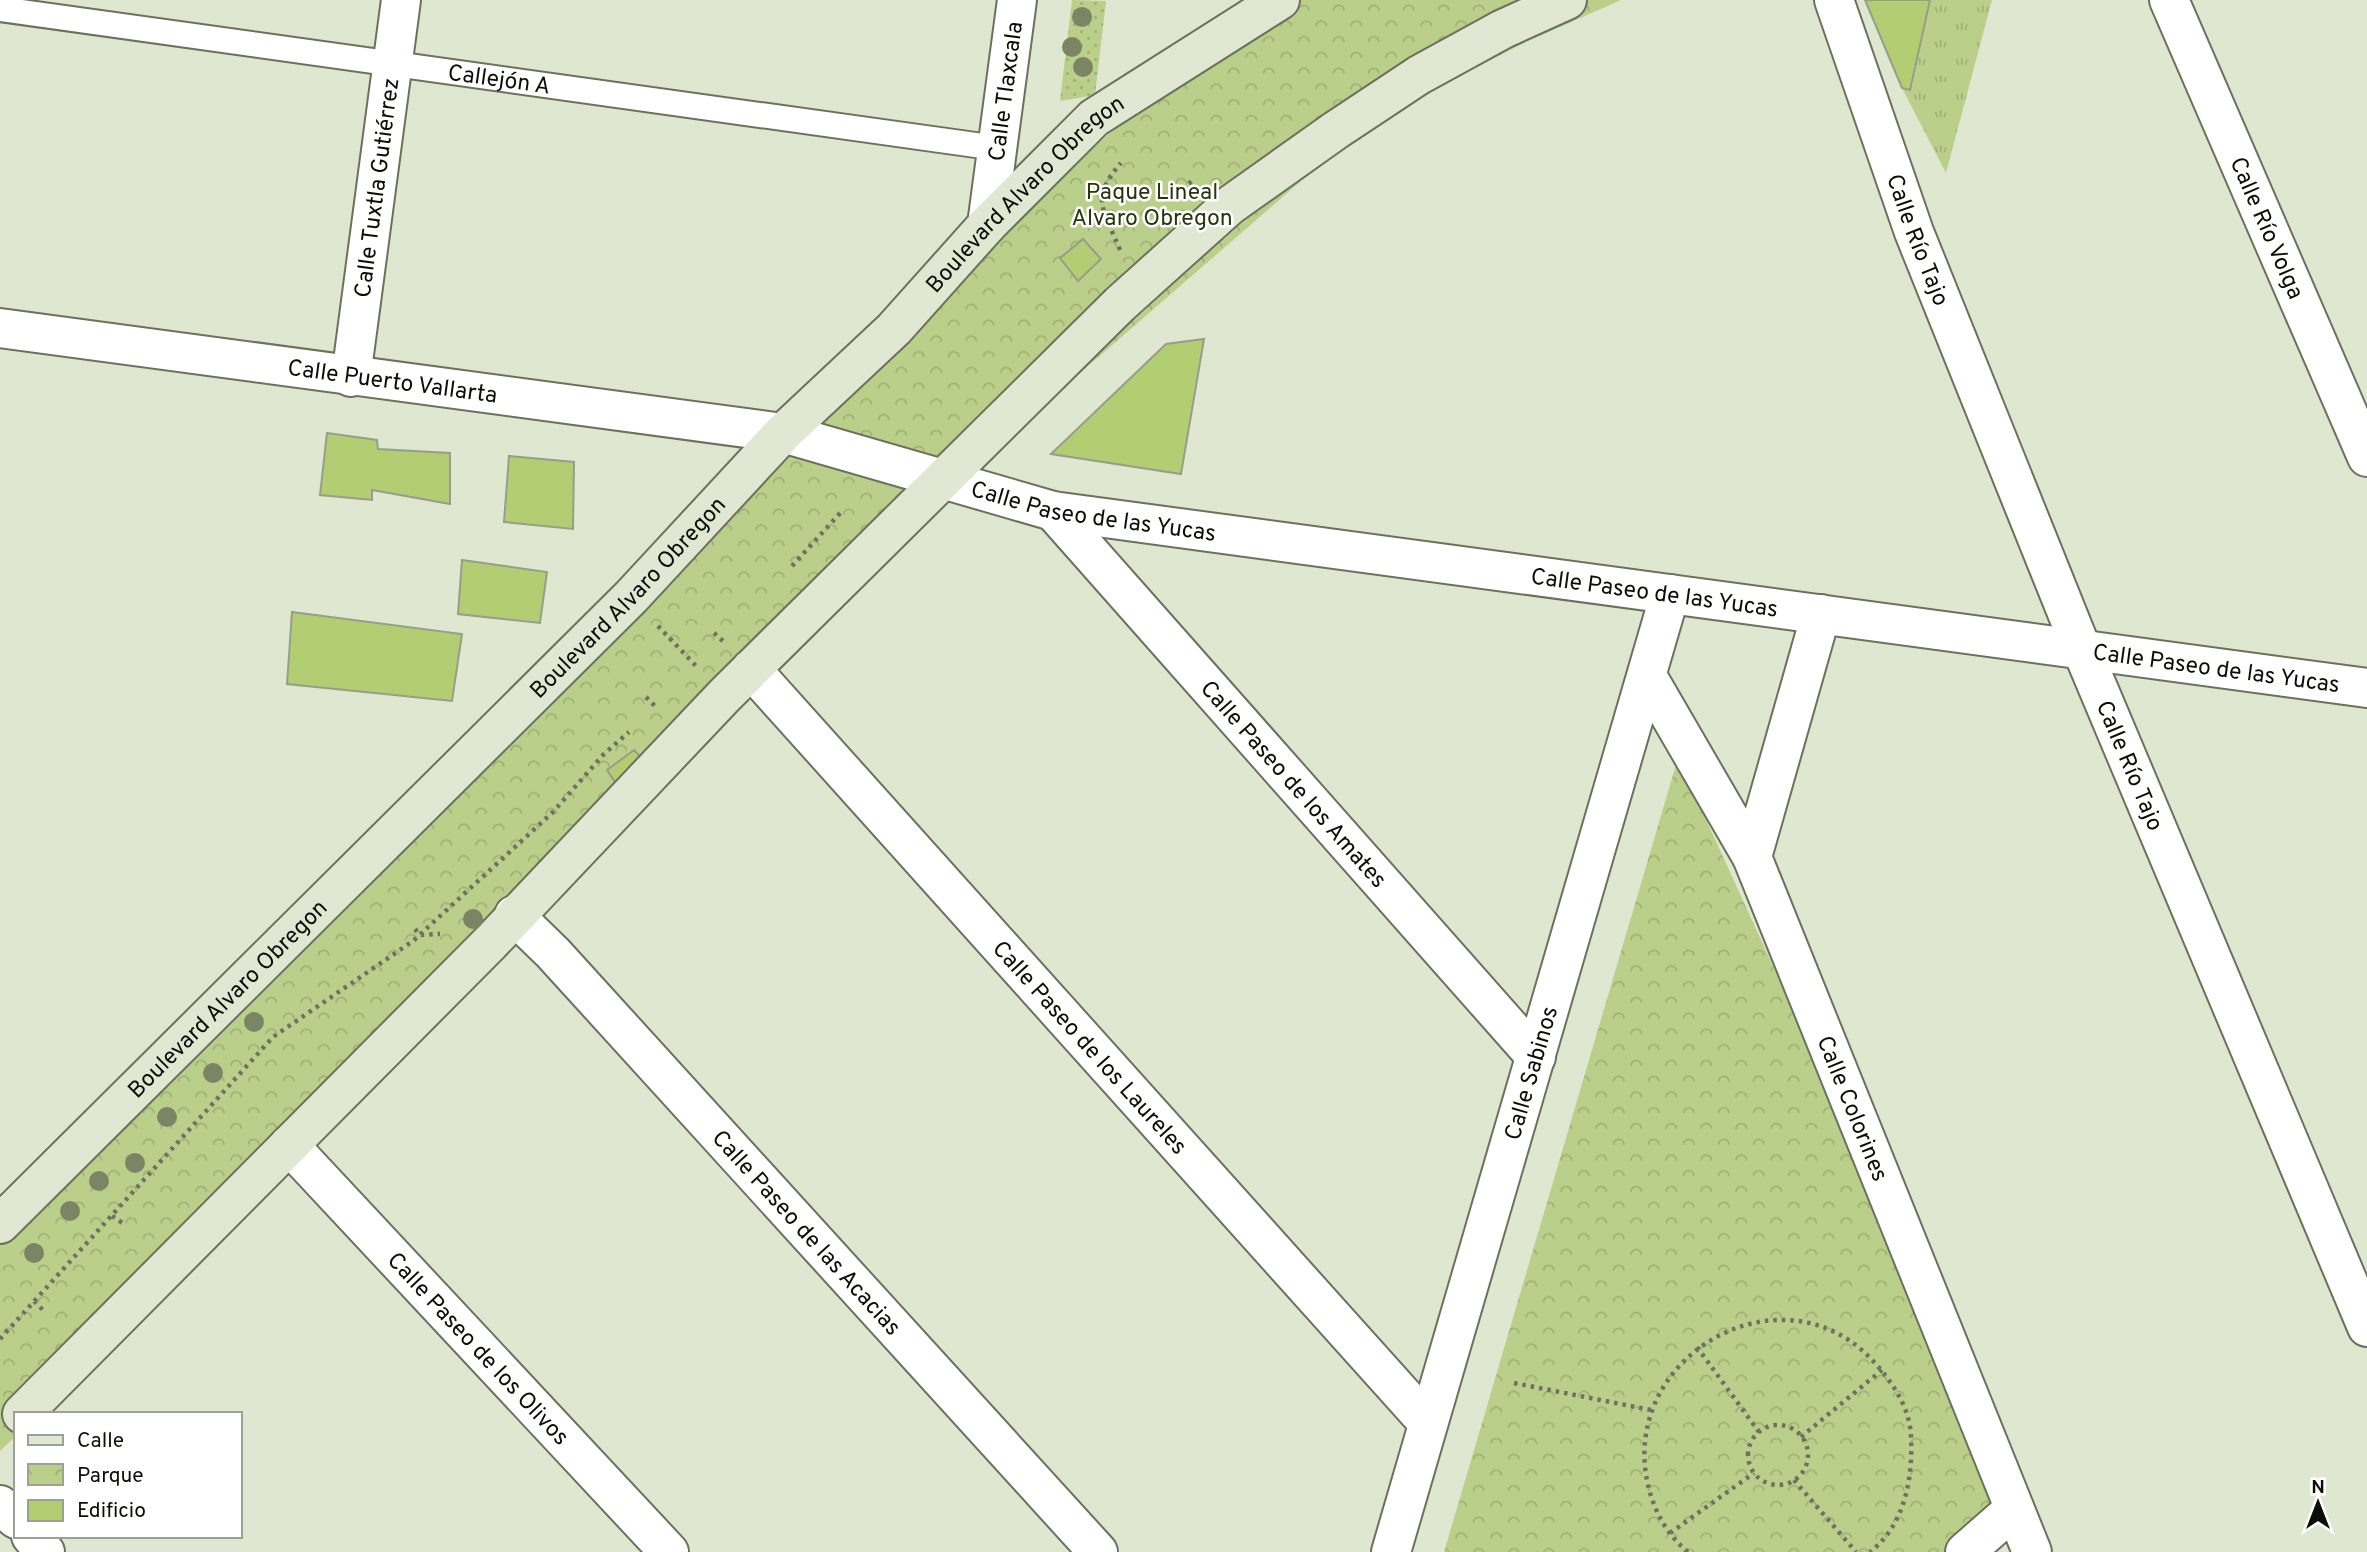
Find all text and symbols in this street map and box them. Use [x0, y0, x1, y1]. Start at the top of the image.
street label: Calle Tlaxcala [984, 20, 1031, 163]
street label: Callejón A [446, 60, 552, 103]
street label: Calle Tuxtla Gutiérrez [350, 76, 408, 300]
street label: Boulevard Alvaro Obregon [921, 90, 1131, 300]
street label: Calle Río Volga [2222, 153, 2309, 304]
street label: Calle Río Tajo [1878, 171, 1954, 311]
park label: Paque Lineal Alvaro Obregon [1071, 179, 1233, 234]
street label: Calle Puerto Vallarta [285, 355, 499, 412]
street label: Calle Paseo de las Yucas [967, 476, 1218, 550]
street label: Boulevard Alvaro Obregon [525, 492, 733, 706]
street label: Calle Paseo de las Yucas [1529, 564, 1780, 625]
street label: Calle Paseo de las Yucas [2091, 639, 2341, 701]
street label: Calle Paseo de los Amates [1193, 675, 1392, 895]
street label: Calle Río Tajo [2088, 697, 2169, 836]
street label: Boulevard Alvaro Obregon [123, 895, 335, 1106]
street label: Calle Paseo de los Laureles [985, 936, 1192, 1162]
street label: Calle Sabinos [1500, 1003, 1566, 1144]
street label: Calle Colorines [1809, 1032, 1893, 1186]
street label: Calle Paseo de las Acacias [704, 1125, 906, 1343]
street label: Calle Paseo de los Olivos [380, 1247, 574, 1453]
legend [14, 1412, 242, 1538]
text: Calle [77, 1428, 124, 1455]
text: Parque [77, 1463, 144, 1490]
north arrow [2283, 1468, 2353, 1538]
text: N [2311, 1476, 2325, 1500]
text: Edificio [77, 1498, 146, 1525]

